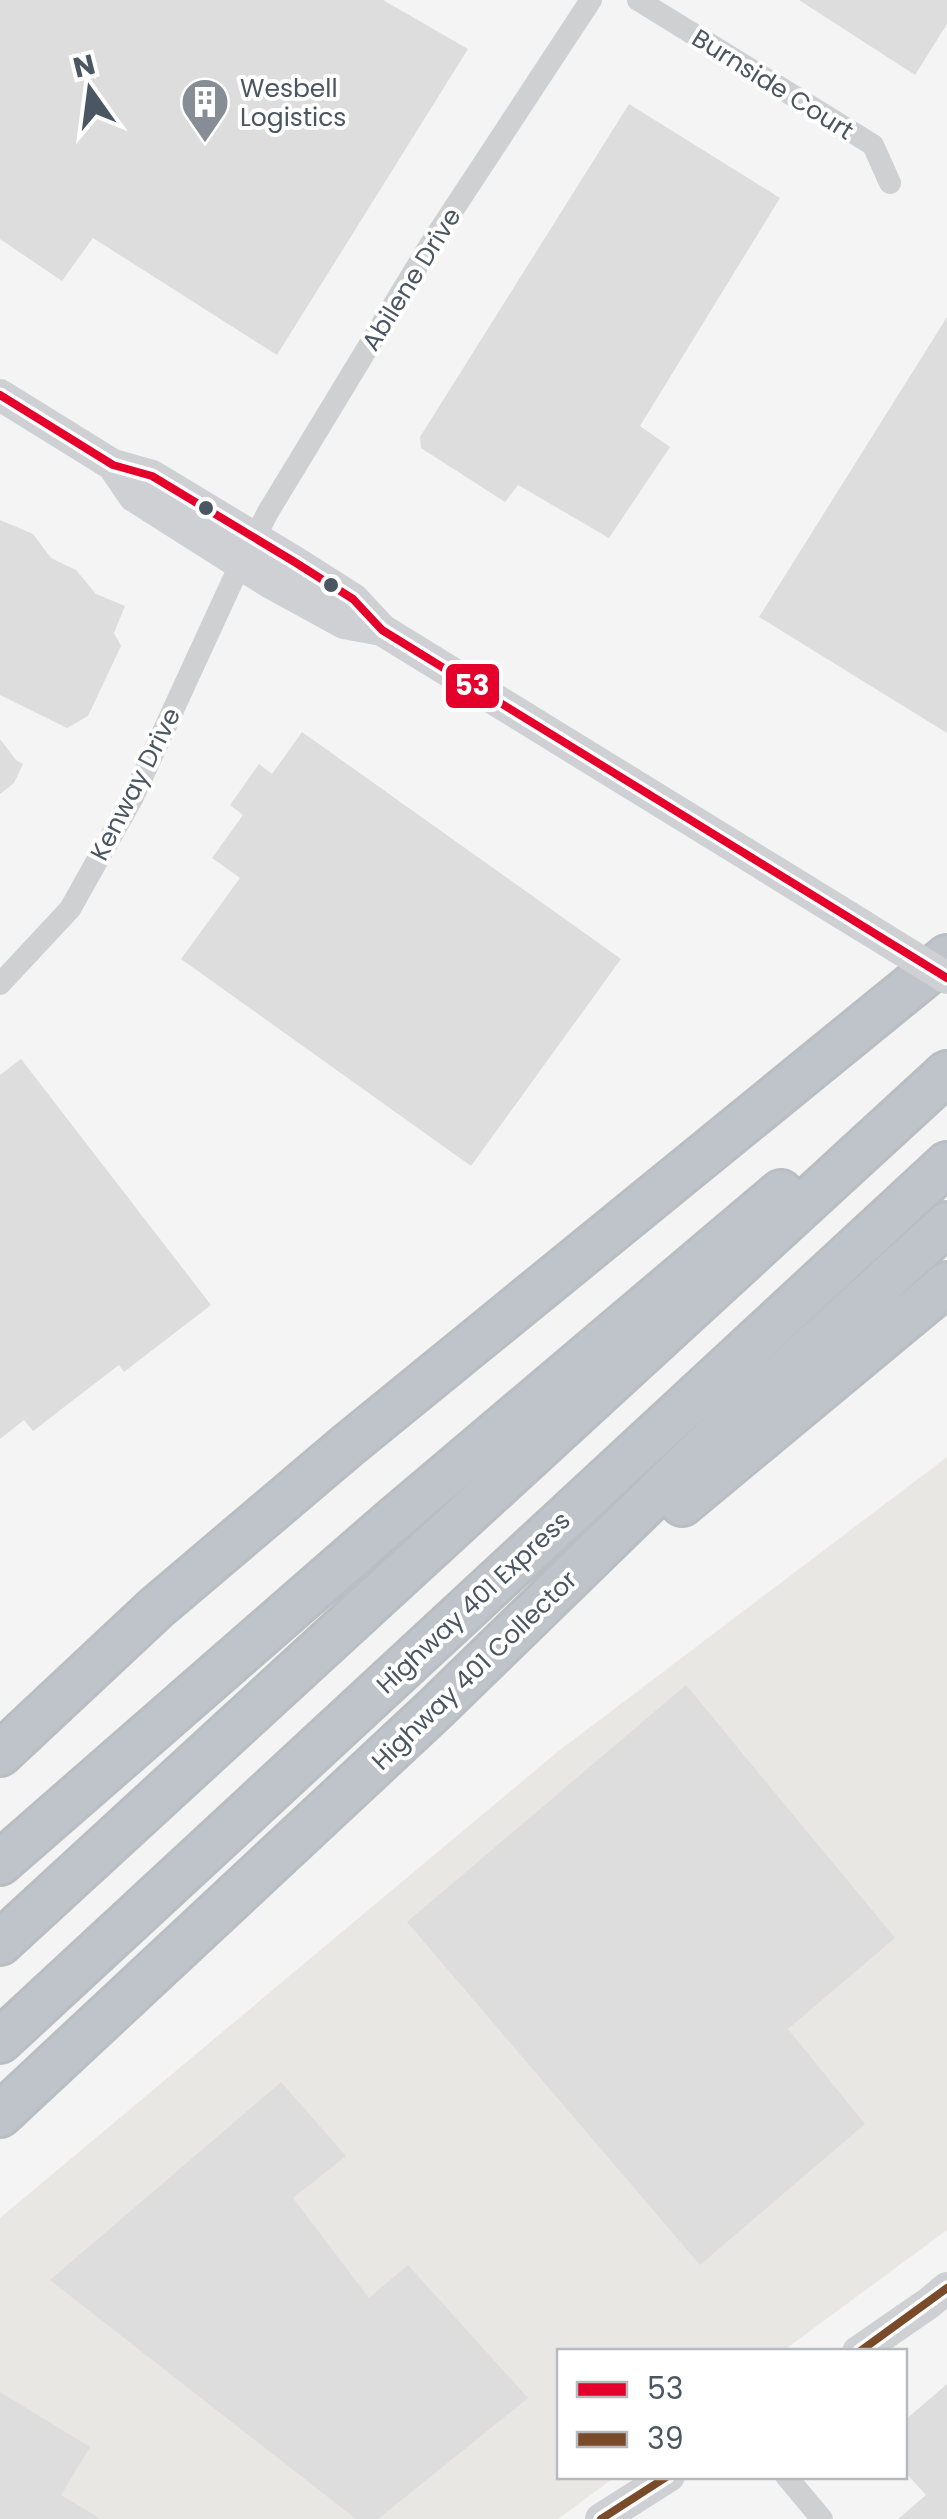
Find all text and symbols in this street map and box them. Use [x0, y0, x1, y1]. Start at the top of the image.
street label: Burnside Court [685, 21, 860, 148]
north arrow [40, 40, 140, 140]
text: N [69, 45, 99, 88]
place label: Wesbell Logistics [240, 71, 346, 135]
building icon: Wesbell Logistics [179, 76, 231, 144]
street label: Abilene Drive [354, 201, 469, 357]
unlabelled marker [196, 498, 216, 518]
unlabelled marker [321, 575, 341, 595]
line badge: 53 [444, 662, 501, 710]
text: 53 [454, 666, 490, 705]
street label: Kenway Drive [82, 702, 189, 867]
street label: Highway 401 Express [369, 1503, 578, 1702]
street label: Highway 401 Collector [364, 1563, 585, 1778]
legend [557, 2349, 907, 2479]
text: 53 [647, 2367, 684, 2410]
text: 39 [647, 2417, 684, 2460]

